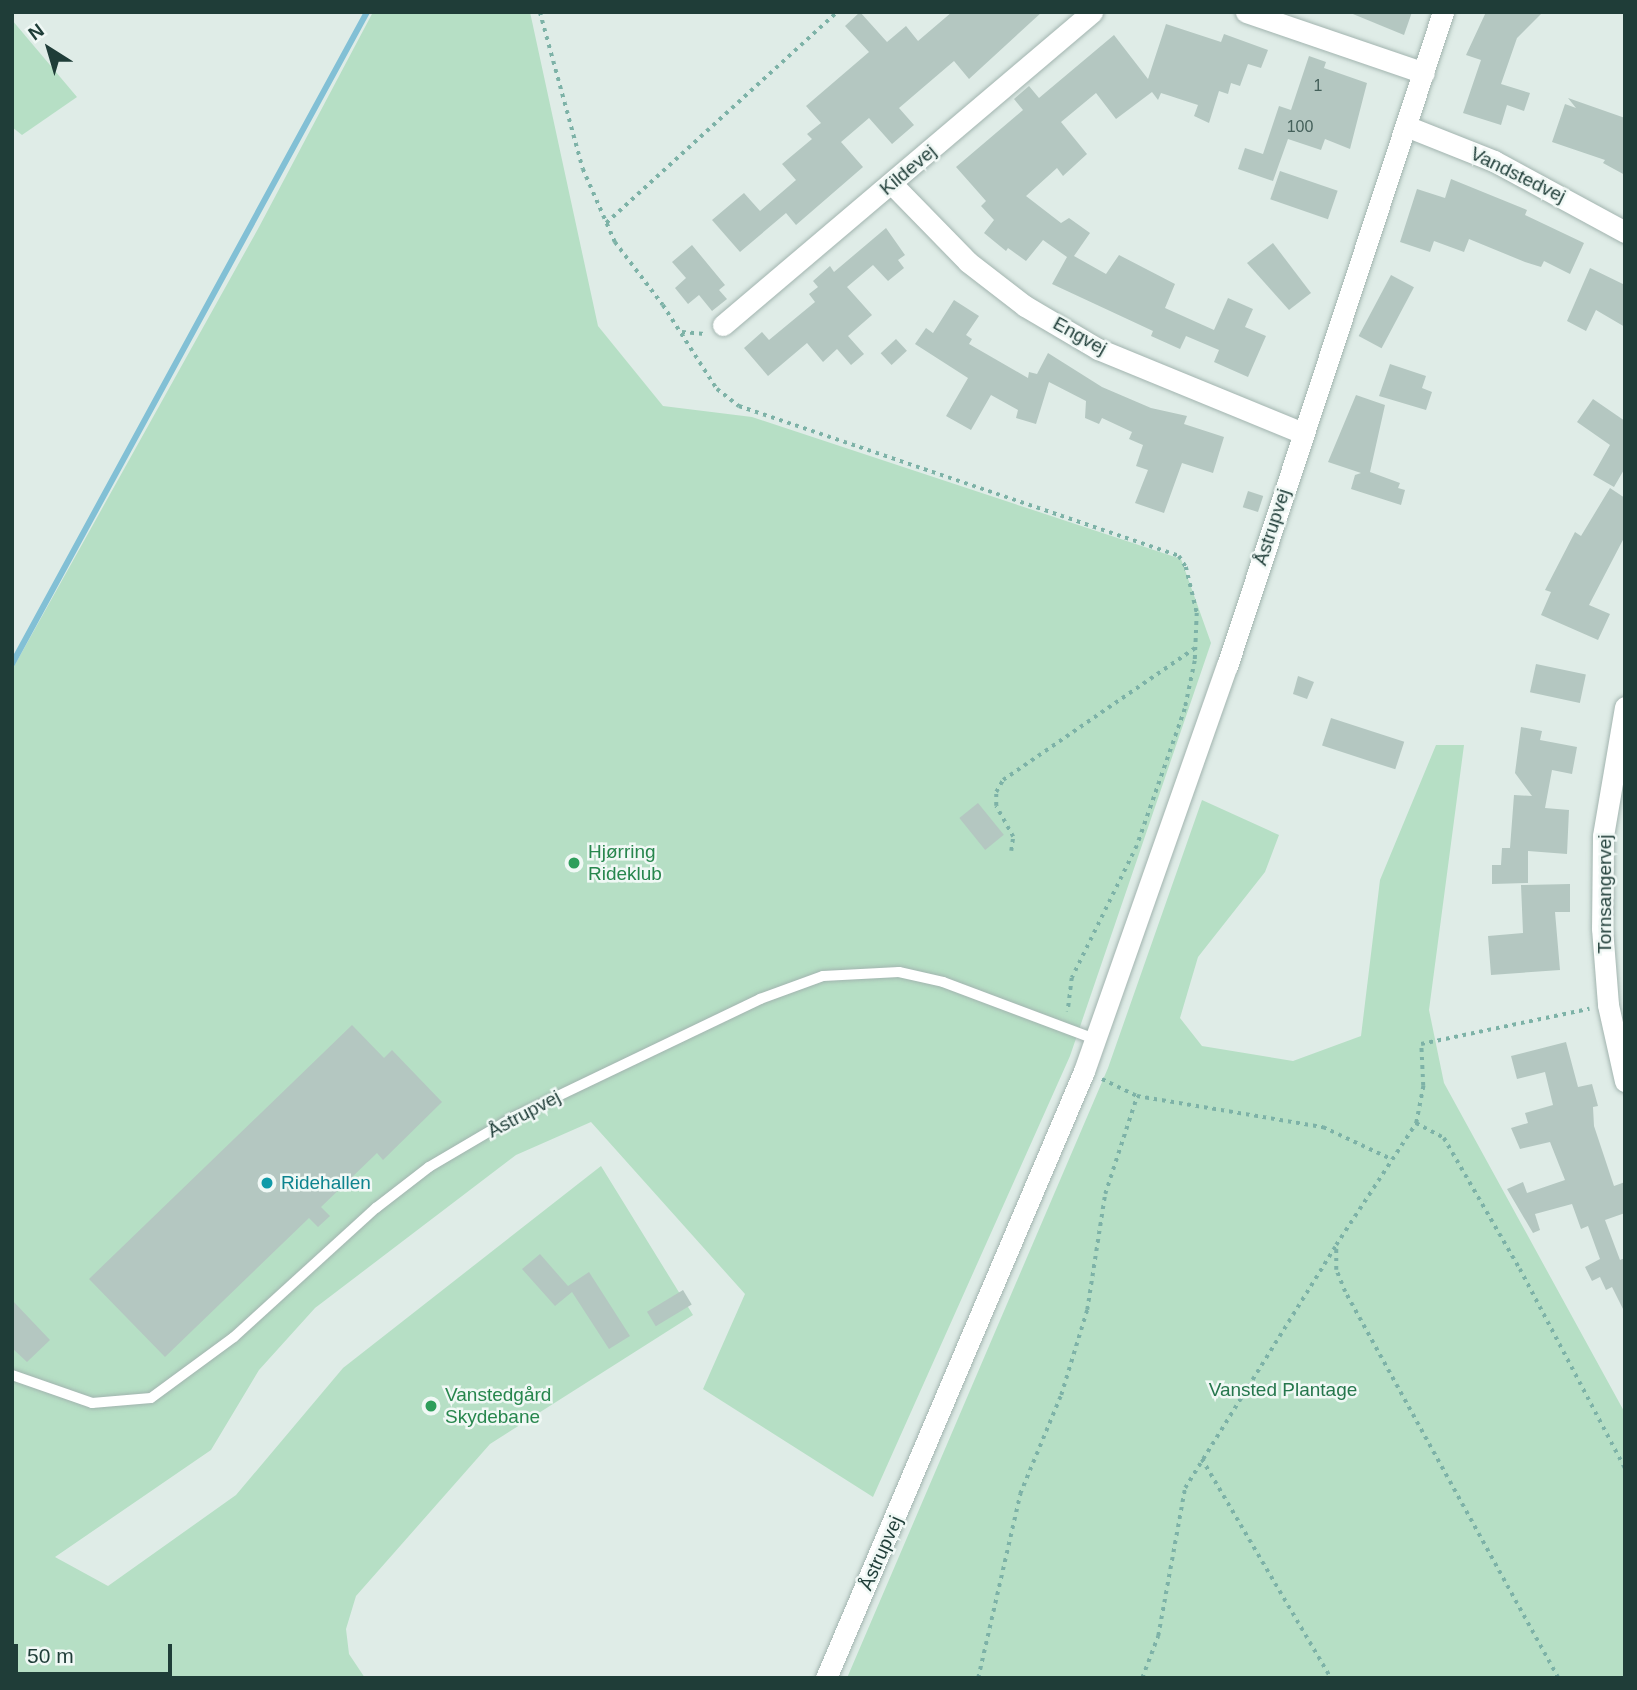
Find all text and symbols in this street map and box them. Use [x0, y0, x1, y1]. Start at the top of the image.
north arrow [14, 14, 84, 84]
text: N [24, 19, 48, 44]
house number: 1 [1314, 76, 1322, 96]
house number: 100 [1287, 117, 1313, 137]
street label: Kildevej [875, 140, 941, 200]
street label: Vandstedvej [1467, 142, 1569, 208]
street label: Engvej [1049, 312, 1111, 360]
street label: Åstrupvej [1249, 486, 1295, 568]
street label: Tornsangervej [1594, 834, 1616, 954]
place label: Hjørring Rideklub [588, 841, 662, 885]
marker: Hjørring Rideklub [566, 855, 582, 871]
street label: Åstrupvej [484, 1085, 564, 1143]
place label: Ridehallen [281, 1172, 371, 1194]
marker: Ridehallen [259, 1175, 275, 1191]
park label: Vansted Plantage [1209, 1379, 1357, 1401]
place label: Vanstedgård Skydebane [445, 1384, 551, 1428]
marker: Vanstedgård Skydebane [423, 1398, 439, 1414]
street label: Åstrupvej [854, 1512, 908, 1594]
scale bar [18, 1630, 175, 1674]
text: 50 m [27, 1644, 74, 1667]

